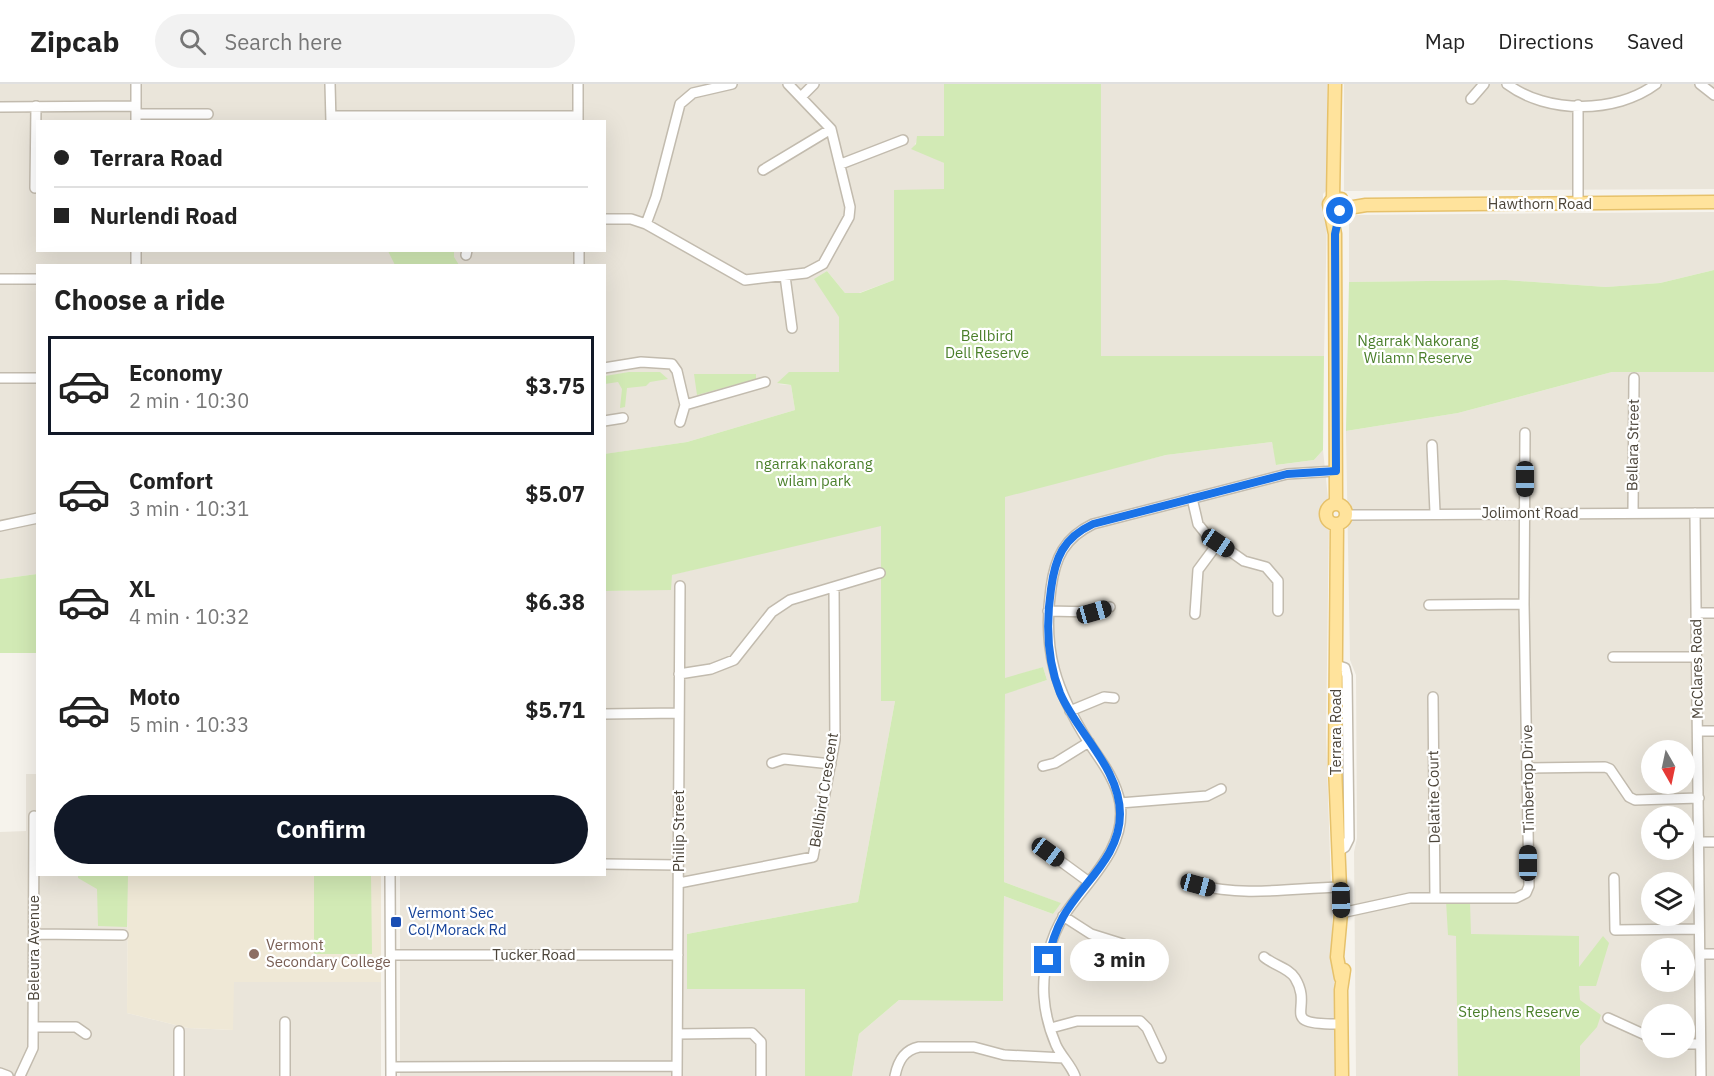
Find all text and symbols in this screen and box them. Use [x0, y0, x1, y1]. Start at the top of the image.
search box [155, 14, 575, 68]
text: Zipcab [30, 23, 119, 60]
icon: search [176, 25, 209, 58]
text: Search here [224, 27, 342, 56]
text: Map [1425, 27, 1465, 55]
text: Directions [1498, 27, 1594, 55]
text: Saved [1627, 27, 1684, 55]
text: Terrara Road [90, 143, 223, 172]
street label: Hawthorn Road [1488, 194, 1592, 213]
route start [1326, 197, 1353, 224]
text: Nurlendi Road [90, 201, 238, 230]
text: Choose a ride [54, 282, 225, 317]
park label: Bellbird Dell Reserve [945, 326, 1029, 362]
park label: Ngarrak Nakorang Wilamn Reserve [1357, 331, 1479, 367]
text: Economy [129, 358, 223, 387]
icon: car [57, 359, 111, 413]
text: $3.75 [525, 371, 585, 400]
text: 2 min · 10:30 [129, 387, 249, 414]
street label: Bellara Street [1622, 399, 1643, 491]
park label: ngarrak nakorang wilam park [755, 454, 873, 490]
car [1516, 461, 1534, 497]
text: Comfort [129, 466, 213, 495]
icon: car [57, 467, 111, 521]
text: $5.07 [525, 479, 585, 508]
text: 3 min · 10:31 [129, 495, 249, 522]
street label: Jolimont Road [1481, 503, 1579, 522]
car [1198, 525, 1238, 561]
text: XL [129, 574, 155, 603]
icon: car [57, 575, 111, 629]
text: $6.38 [525, 587, 585, 616]
car [1074, 598, 1114, 626]
text: 4 min · 10:32 [129, 603, 249, 630]
street label: McClares Road [1686, 619, 1707, 719]
text: Moto [129, 682, 180, 711]
icon: car [57, 683, 111, 737]
street label: Terrara Road [1326, 689, 1345, 775]
text: $5.71 [525, 695, 585, 724]
text: 5 min · 10:33 [129, 711, 249, 738]
street label: Timbertop Drive [1517, 725, 1538, 833]
street label: Bellbird Crescent [805, 731, 842, 849]
north arrow [1641, 740, 1695, 794]
map controls [1641, 740, 1695, 1058]
street label: Delatite Court [1423, 750, 1444, 844]
street label: Philip Street [669, 790, 688, 872]
button: Confirm [54, 795, 588, 864]
button: locate [1641, 806, 1695, 860]
car [1028, 834, 1068, 870]
car [1519, 845, 1537, 881]
car [1178, 872, 1218, 898]
button: layers [1641, 872, 1695, 926]
car [1332, 882, 1350, 918]
street label: Beleura Avenue [24, 895, 43, 1001]
place label: Vermont Sec Col/Morack Rd [408, 903, 507, 939]
marker: Vermont Sec Col/Morack Rd [389, 915, 403, 929]
place label: Vermont Secondary College [266, 935, 391, 971]
button: + [1641, 938, 1695, 992]
callout: 3 min [1069, 939, 1168, 981]
street label: Tucker Road [492, 945, 576, 964]
route end [1034, 946, 1061, 973]
text: 3 min [1093, 946, 1146, 973]
marker: Vermont Secondary College [247, 947, 261, 961]
park label: Stephens Reserve [1458, 1002, 1580, 1021]
button: − [1641, 1004, 1695, 1058]

